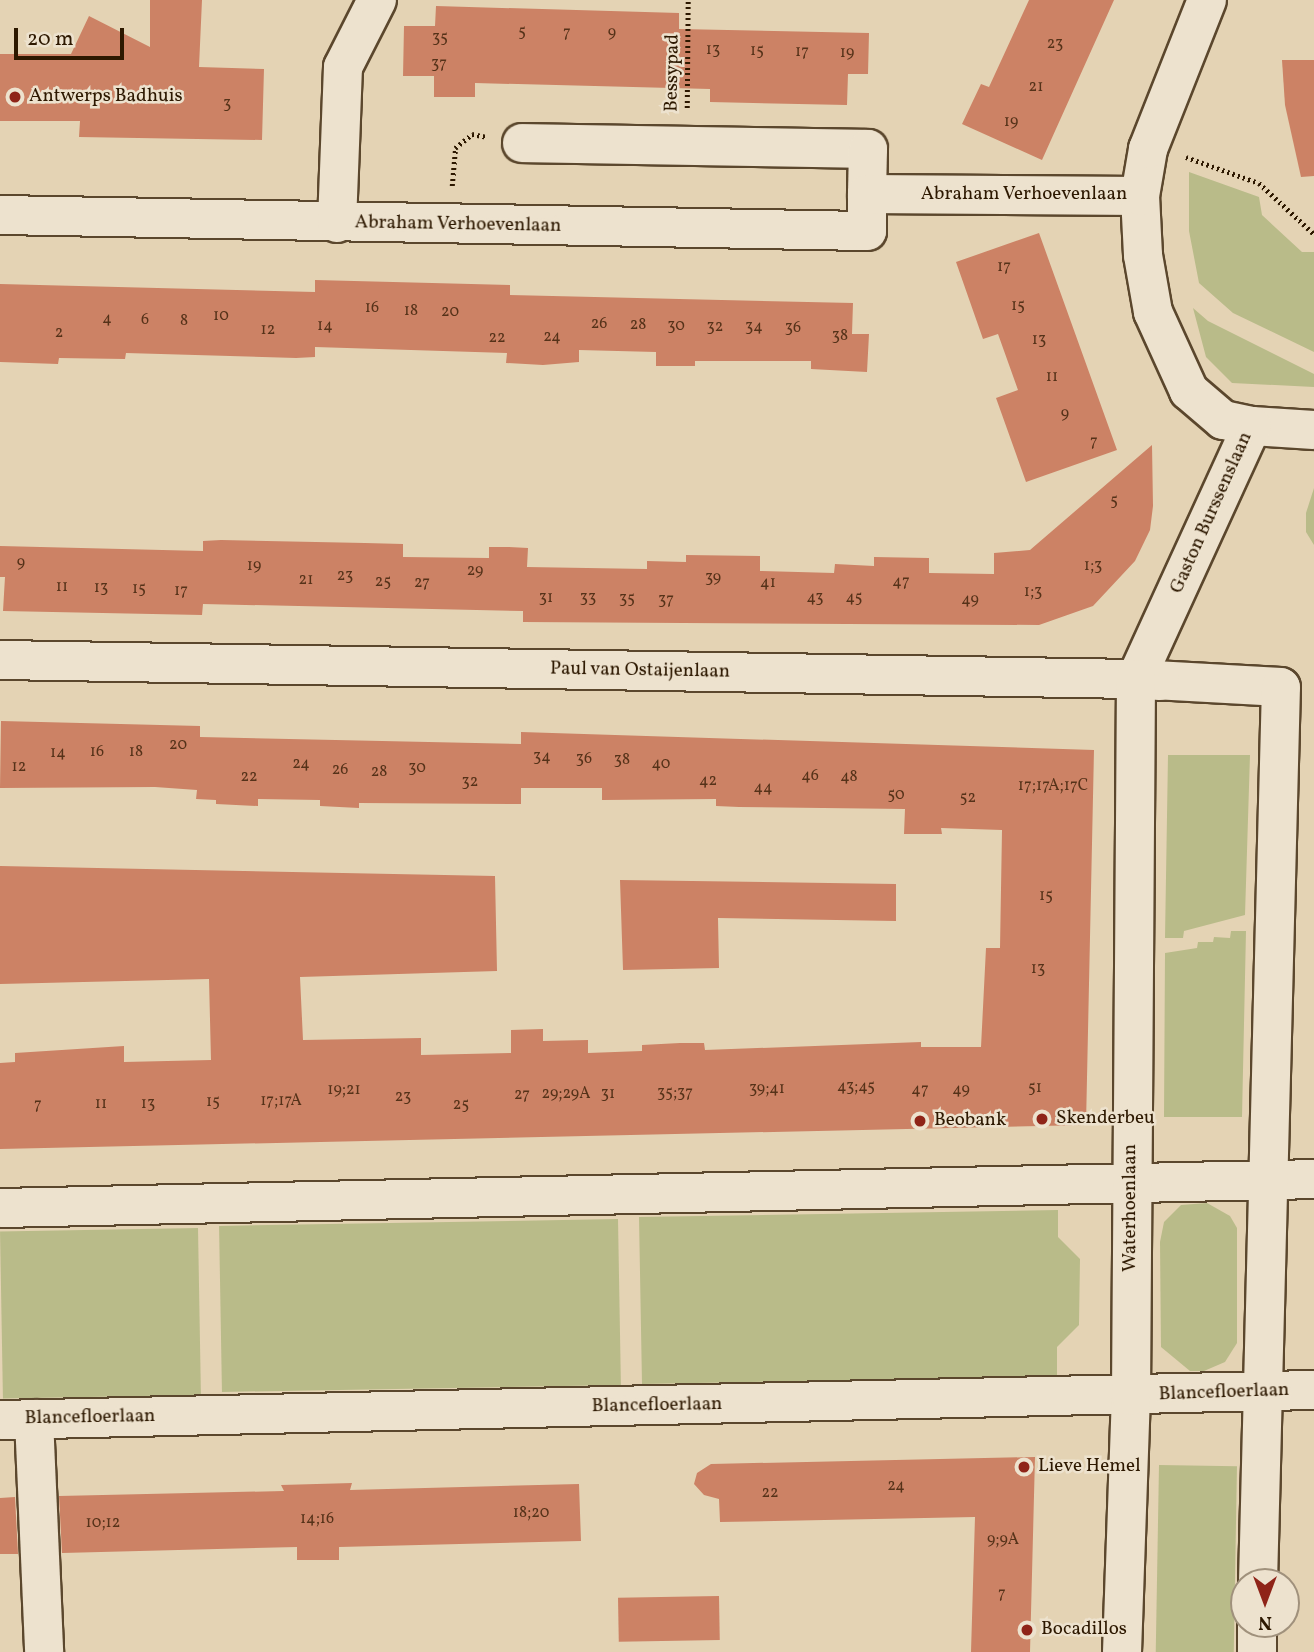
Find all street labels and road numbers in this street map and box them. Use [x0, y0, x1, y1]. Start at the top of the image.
street label: Bessypad [661, 34, 685, 112]
street label: Abraham Verhoevenlaan [920, 184, 1128, 206]
street label: Abraham Verhoevenlaan [354, 212, 562, 238]
street label: Gaston Burssenslaan [1166, 429, 1258, 597]
street label: Paul van Ostaijenlaan [549, 658, 731, 684]
street label: Waterhoenlaan [1120, 1144, 1142, 1272]
street label: Blancefloerlaan [1158, 1379, 1290, 1407]
street label: Blancefloerlaan [591, 1393, 723, 1419]
street label: Blancefloerlaan [24, 1405, 156, 1431]

